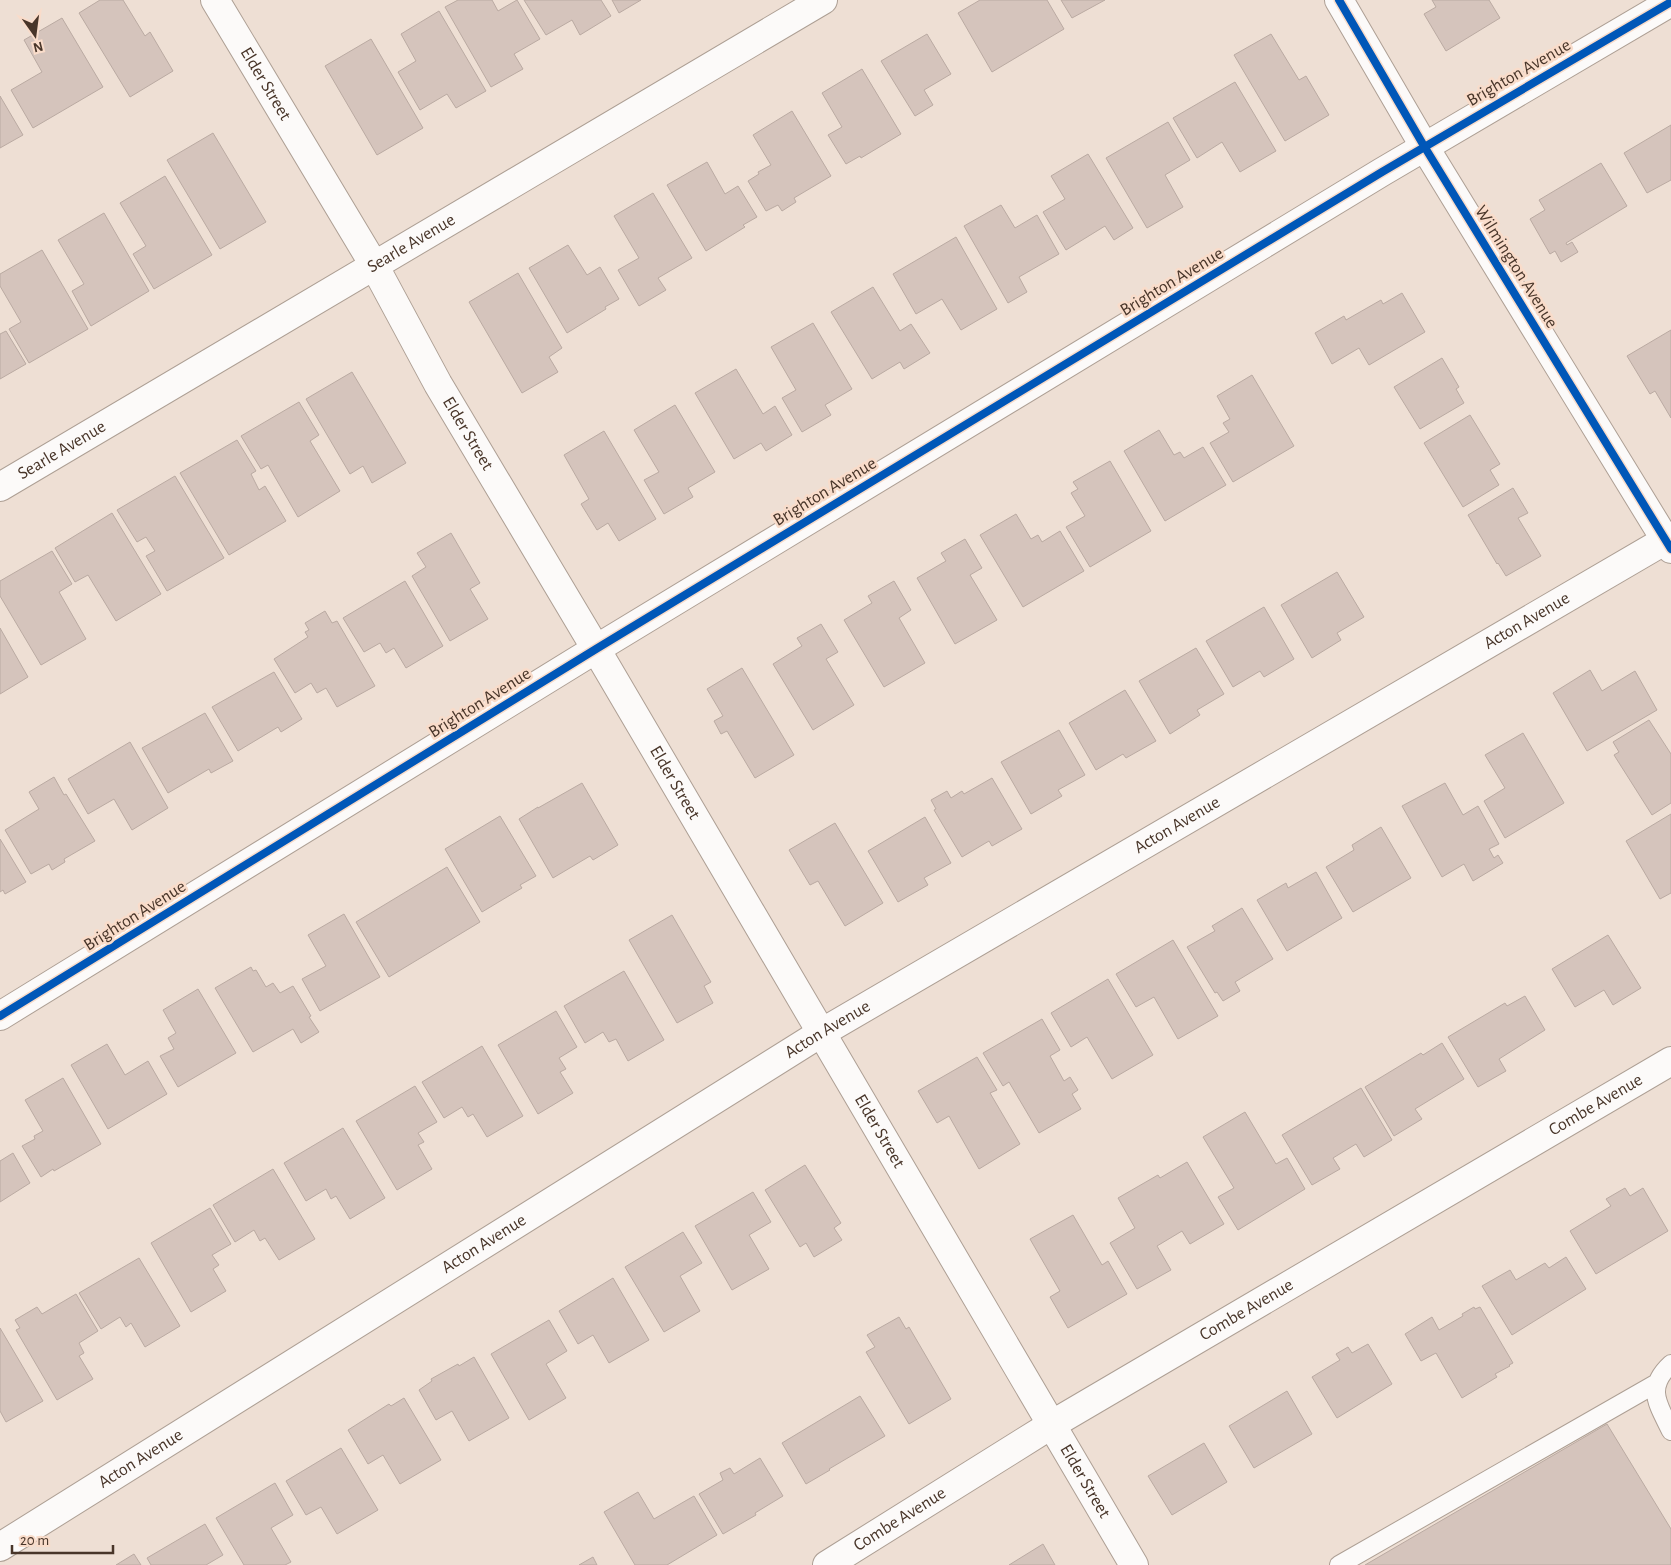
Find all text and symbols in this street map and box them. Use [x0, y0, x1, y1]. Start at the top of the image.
north arrow [10, 10, 60, 60]
street label: Brighton Avenue [1464, 36, 1574, 110]
text: N [31, 39, 44, 55]
street label: Elder Street [237, 44, 294, 124]
street label: Wilmington Avenue [1471, 203, 1561, 331]
street label: Searle Avenue [364, 211, 458, 276]
street label: Brighton Avenue [1117, 244, 1227, 320]
street label: Elder Street [439, 394, 496, 474]
street label: Searle Avenue [15, 417, 109, 483]
street label: Brighton Avenue [770, 454, 880, 530]
street label: Acton Avenue [1481, 589, 1573, 653]
street label: Brighton Avenue [426, 664, 534, 742]
street label: Elder Street [646, 743, 703, 823]
street label: Acton Avenue [1131, 793, 1223, 857]
street label: Brighton Avenue [81, 877, 189, 955]
street label: Acton Avenue [782, 997, 873, 1062]
street label: Combe Avenue [1546, 1071, 1646, 1139]
street label: Elder Street [851, 1091, 908, 1171]
street label: Acton Avenue [439, 1211, 529, 1277]
street label: Combe Avenue [1197, 1276, 1297, 1345]
street label: Acton Avenue [95, 1426, 186, 1492]
street label: Elder Street [1056, 1441, 1114, 1521]
street label: Combe Avenue [851, 1484, 949, 1555]
scale bar [12, 1522, 114, 1554]
text: 20 m [20, 1533, 49, 1548]

